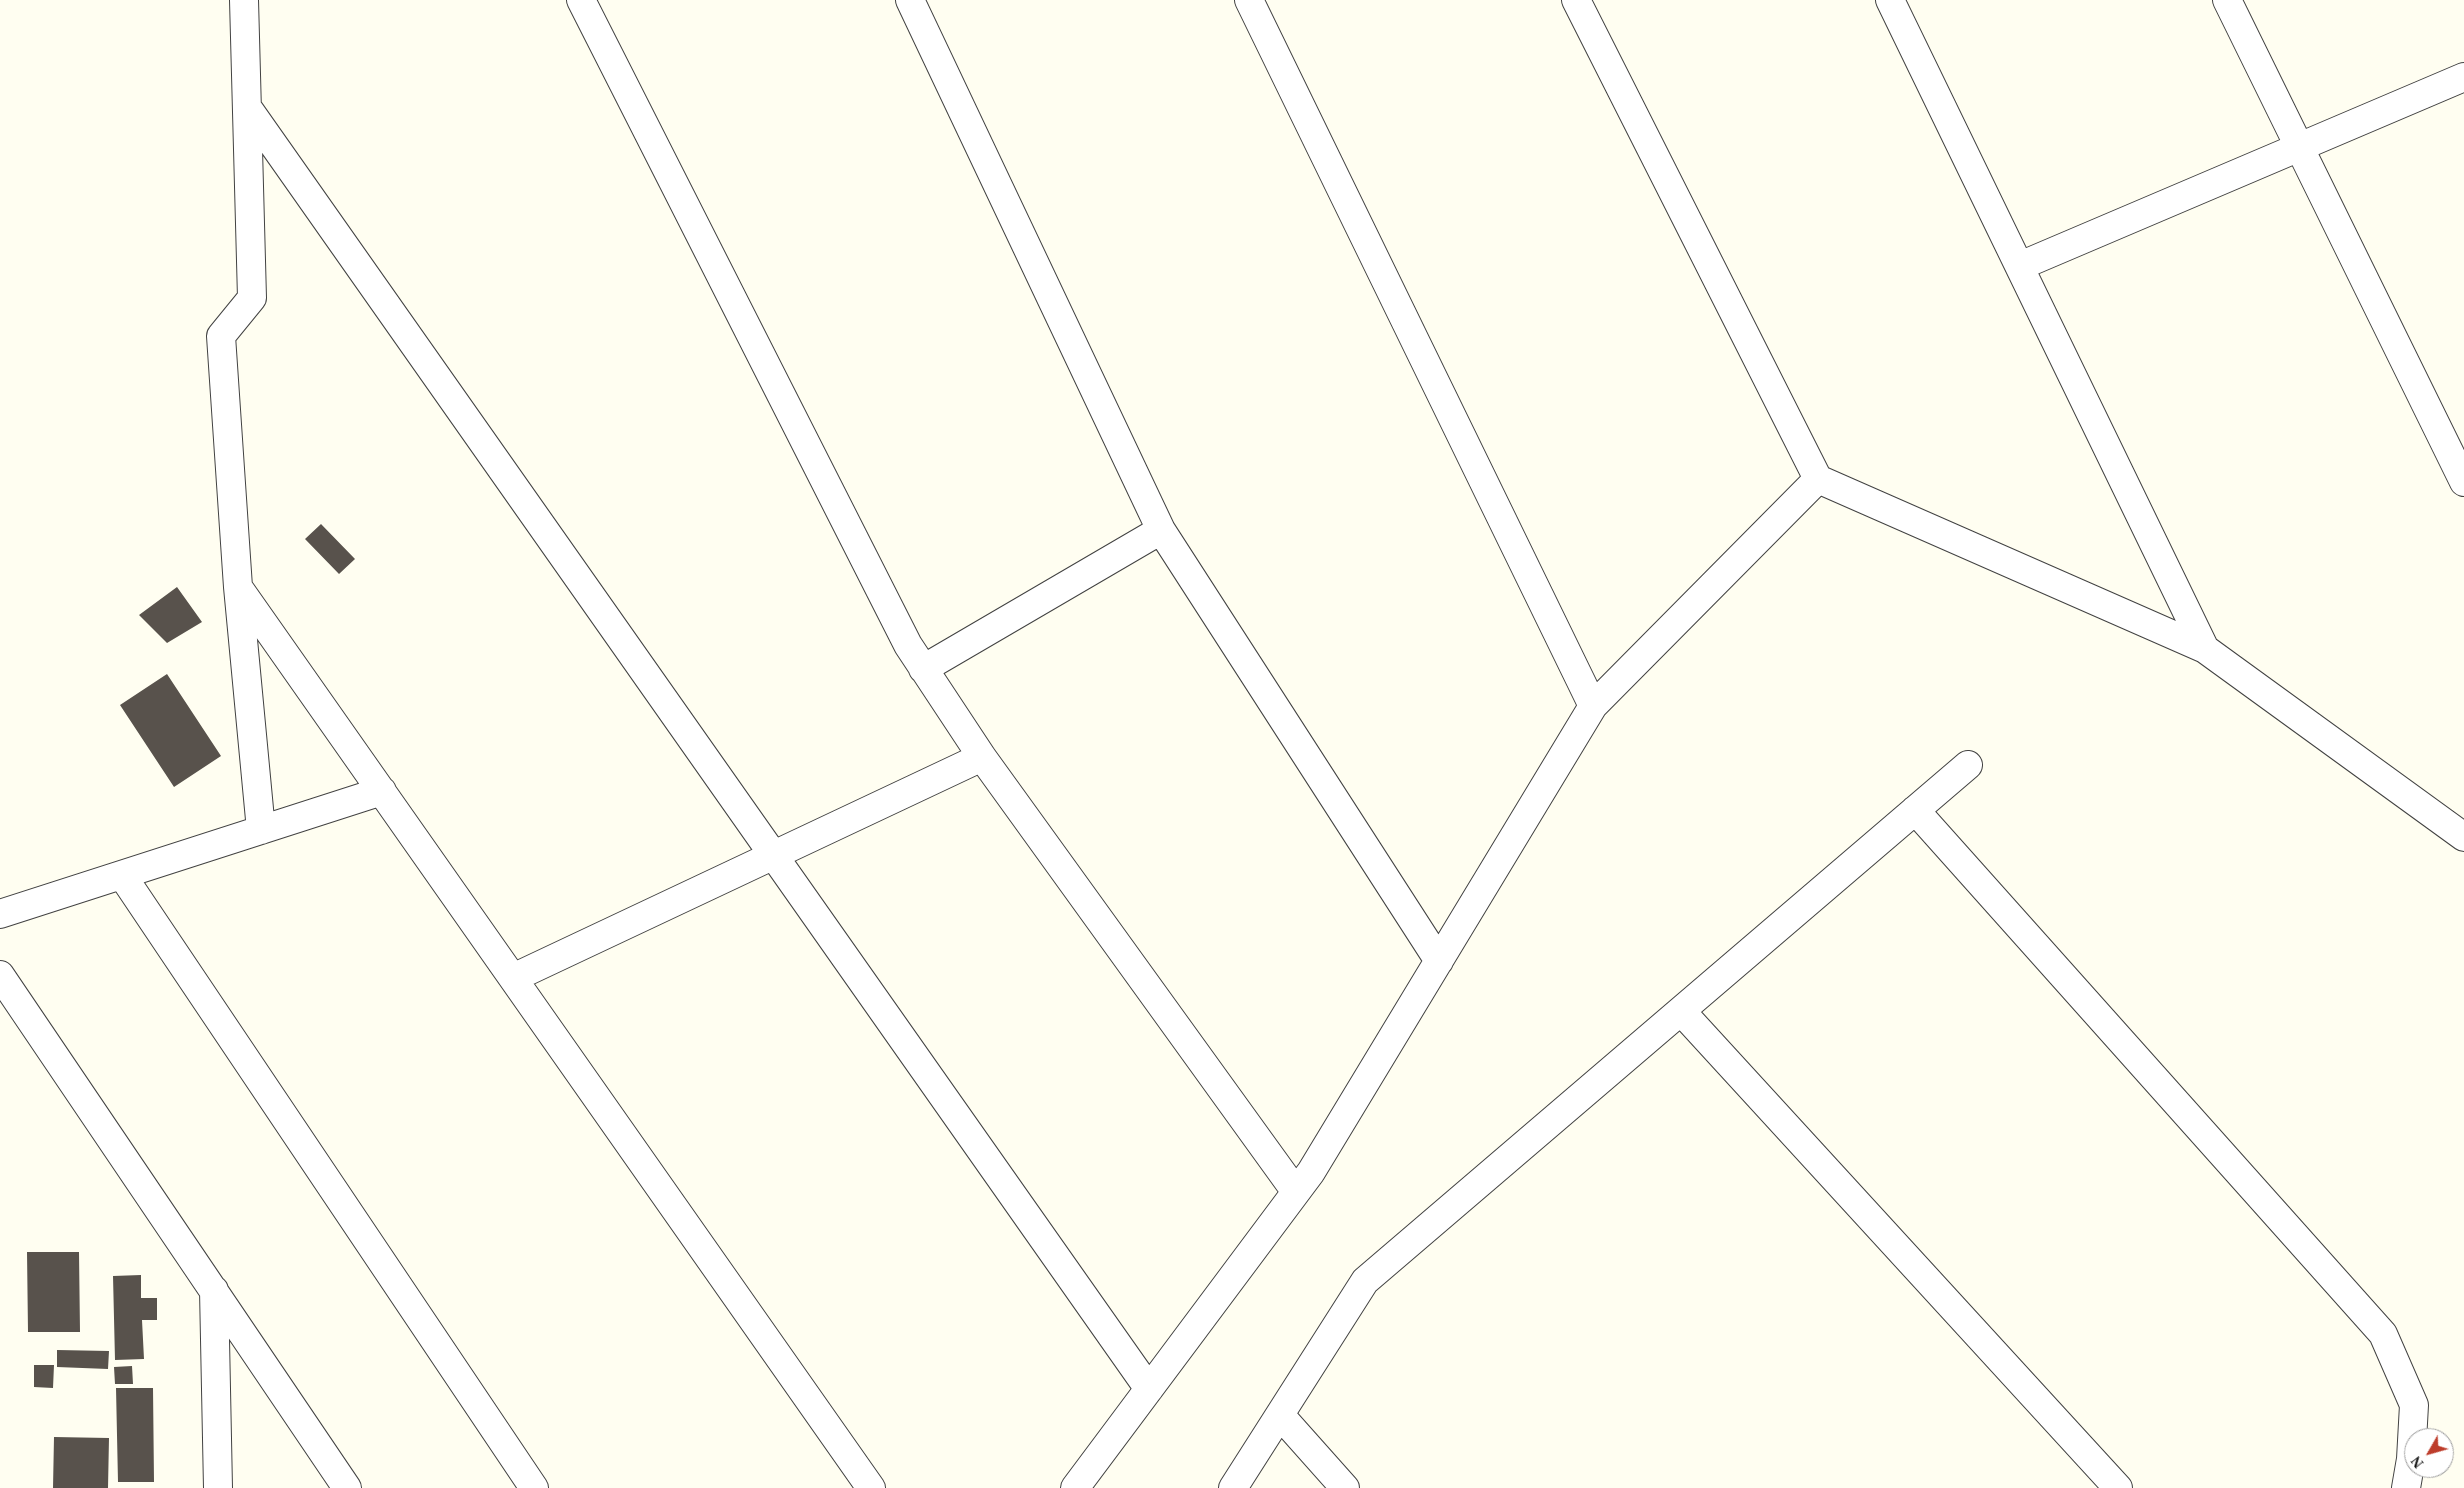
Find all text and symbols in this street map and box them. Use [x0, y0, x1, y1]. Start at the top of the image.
north arrow [2404, 1428, 2454, 1478]
text: N [2409, 1453, 2427, 1471]

